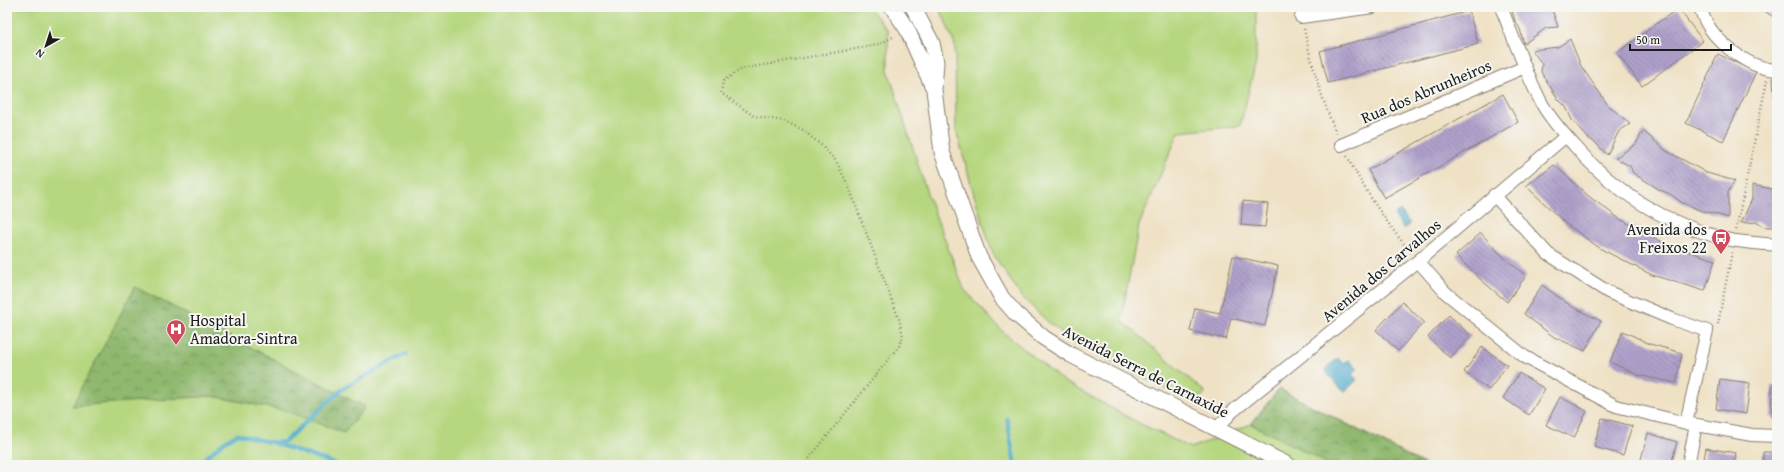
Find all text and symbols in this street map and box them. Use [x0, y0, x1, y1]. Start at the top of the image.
north arrow [26, 26, 66, 66]
scale bar [1630, 26, 1731, 52]
text: 50 m [1636, 31, 1660, 48]
text: N [31, 45, 48, 62]
street label: Rua dos Abrunheiros [1357, 53, 1495, 129]
street label: Avenida dos Carvalhos [1316, 213, 1446, 327]
place label: Avenida dos Freixos 22 [1627, 217, 1707, 259]
bus stop icon: Avenida dos Freixos 22 [1710, 227, 1732, 255]
place label: Hospital Amadora-Sintra [190, 308, 298, 350]
hospital icon: Hospital Amadora-Sintra [165, 318, 187, 346]
street label: Avenida Serra de Carnaxide [1058, 318, 1234, 424]

